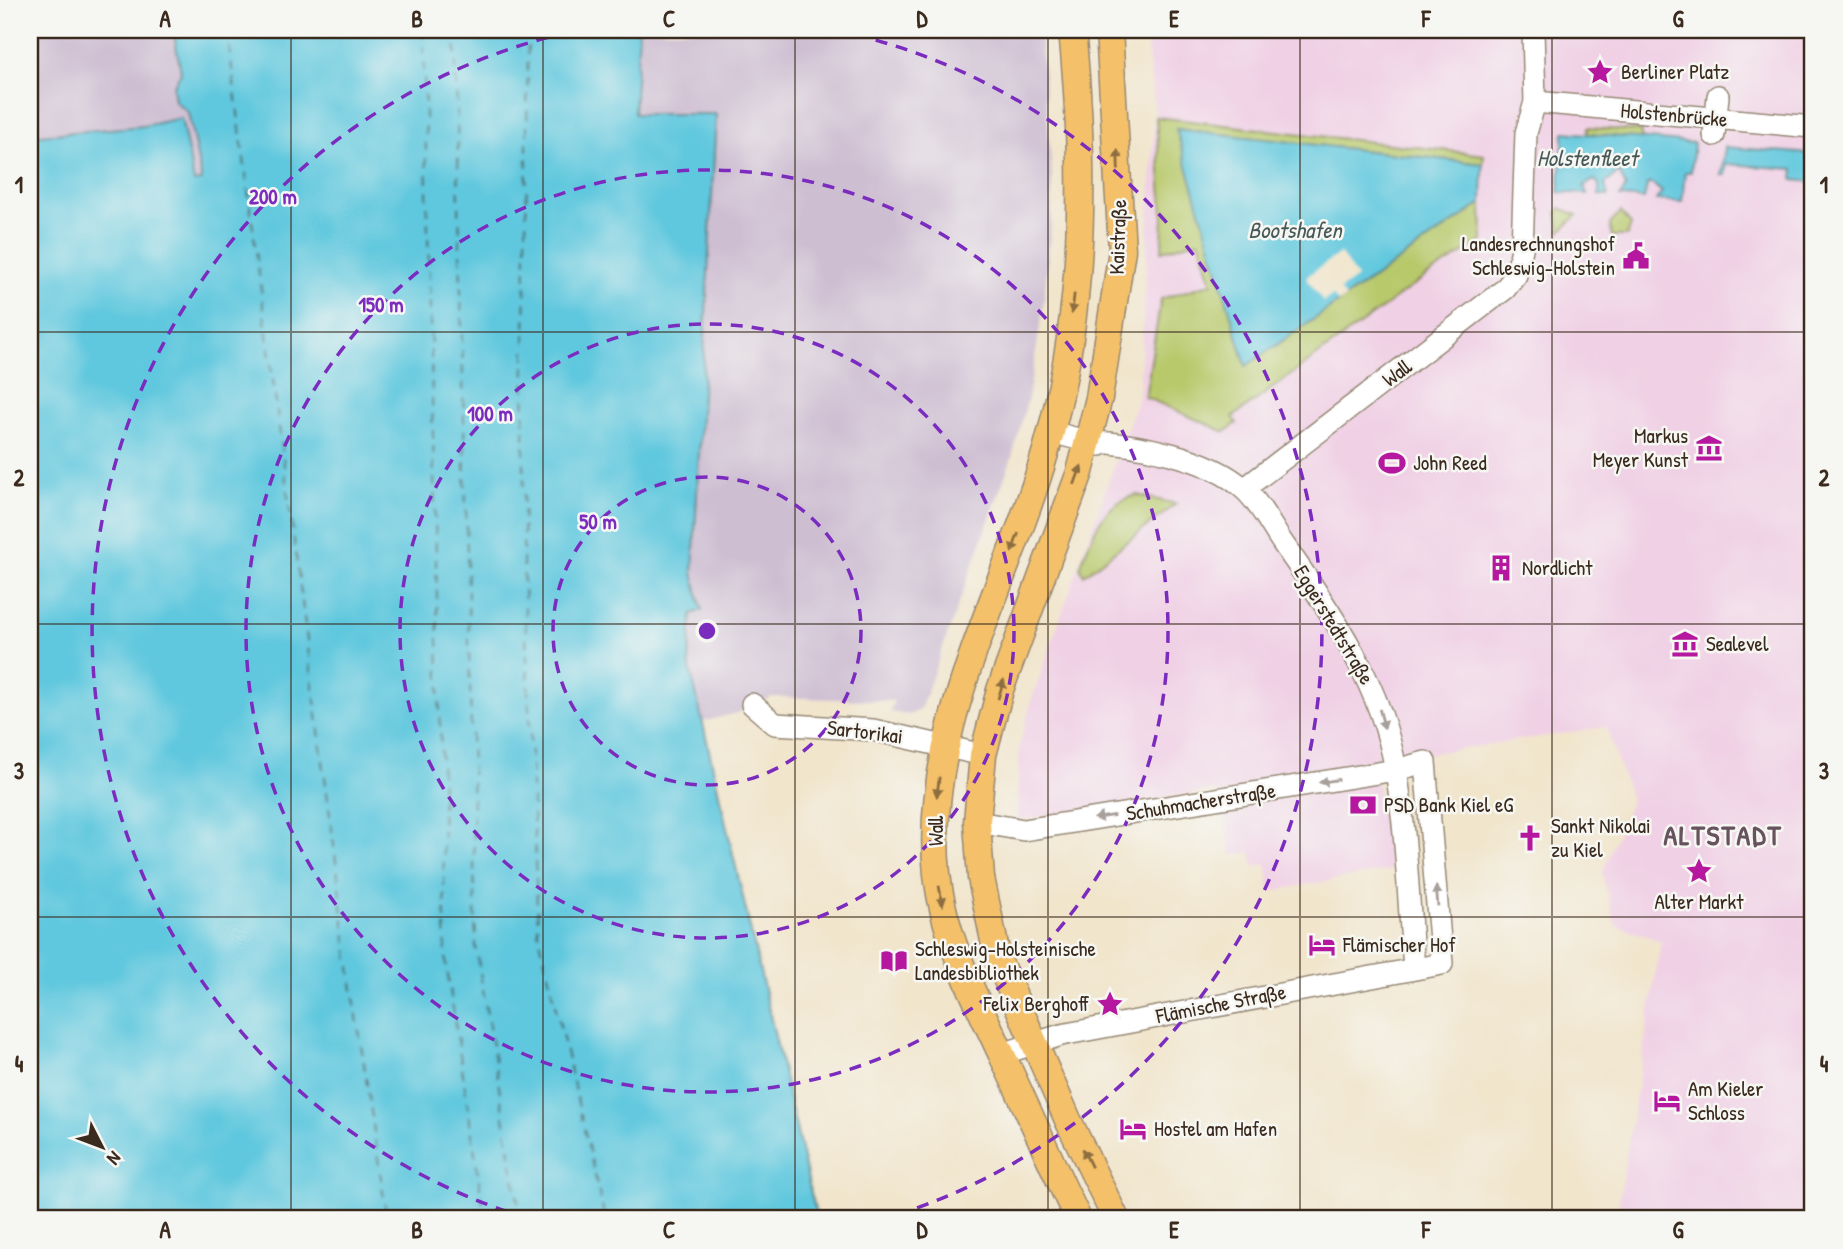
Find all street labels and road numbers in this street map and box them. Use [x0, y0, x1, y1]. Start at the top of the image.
street label: Holstenbrücke [1619, 95, 1729, 134]
street label: Kaistraße [1102, 199, 1133, 275]
street label: Wall [1376, 351, 1418, 393]
street label: Eggerstedtstraße [1287, 560, 1382, 690]
street label: Sartorikai [826, 712, 905, 751]
street label: Schuhmacherstraße [1124, 775, 1278, 828]
street label: Wall [921, 815, 950, 846]
street label: Flämische Straße [1153, 977, 1288, 1030]

